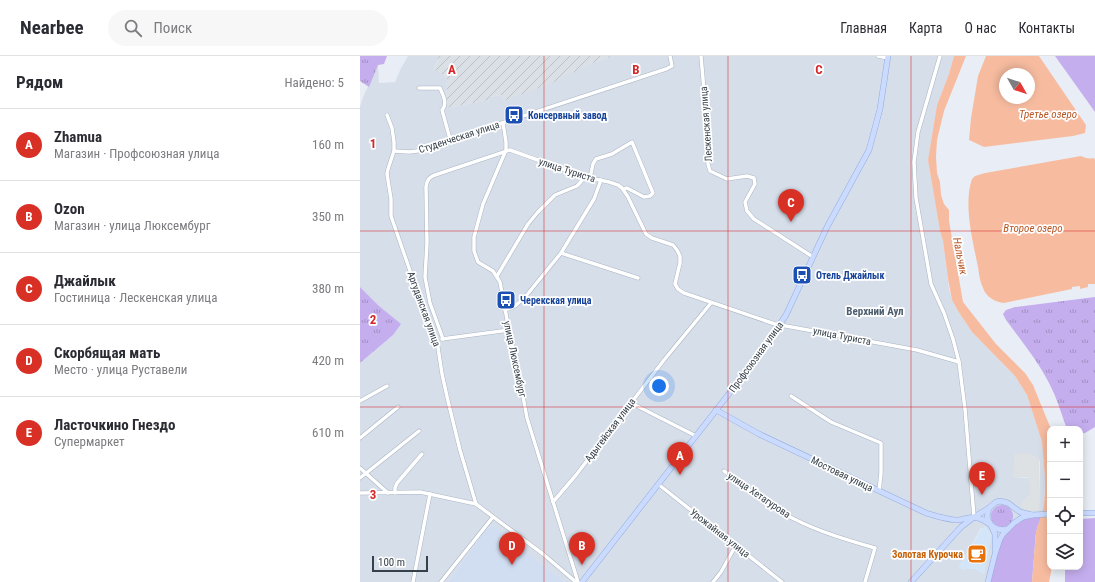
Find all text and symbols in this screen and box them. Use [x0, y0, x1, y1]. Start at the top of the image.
search box [108, 10, 388, 46]
text: Nearbee [20, 16, 84, 39]
icon: search [122, 17, 144, 39]
text: Поиск [154, 19, 192, 37]
text: Главная [840, 20, 887, 36]
text: Карта [909, 20, 942, 36]
text: О нас [964, 20, 996, 36]
text: Контакты [1018, 20, 1075, 36]
text: A [448, 62, 456, 77]
text: B [632, 62, 640, 77]
text: C [815, 62, 823, 77]
north arrow [999, 68, 1035, 104]
text: Рядом [16, 72, 63, 92]
text: Найдено: 5 [284, 75, 344, 90]
street label: Лескенская улица [698, 86, 714, 162]
bus stop icon: Консервный завод [503, 104, 525, 126]
water label: Третье озеро [1019, 108, 1077, 121]
place label: Консервный завод [528, 110, 607, 121]
street label: Студенческая улица [417, 119, 501, 155]
text: Zhamua [54, 128, 102, 146]
text: 1 [370, 136, 376, 151]
text: A [25, 137, 33, 152]
text: 160 m [312, 137, 344, 152]
text: Магазин · Профсоюзная улица [54, 146, 220, 161]
street label: улица Туриста [537, 156, 597, 184]
pin: C [778, 189, 804, 222]
text: Ozon [54, 200, 85, 218]
text: B [25, 209, 33, 224]
text: 350 m [312, 209, 344, 224]
text: Магазин · улица Люксембург [54, 218, 211, 233]
water label: Второе озеро [1003, 222, 1063, 235]
water label: Нальчик [950, 236, 970, 277]
bus stop icon: Отель Джайлык [791, 264, 813, 286]
street label: Аргуданская улица [405, 270, 443, 348]
place label: Отель Джайлык [816, 270, 884, 281]
text: Джайлык [54, 272, 116, 290]
text: C [25, 281, 33, 296]
text: 380 m [312, 281, 344, 296]
bus stop icon: Черекская улица [495, 289, 517, 311]
text: Гостиница · Лескенская улица [54, 290, 217, 305]
place label: Черекская улица [520, 295, 592, 306]
district label: Верхний Аул [846, 305, 904, 318]
text: 2 [370, 312, 377, 327]
street label: Профсоюзная улица [727, 319, 785, 395]
street label: улица Люксембург [502, 320, 529, 398]
street label: улица Туриста [812, 325, 872, 347]
text: Скорбящая мать [54, 344, 160, 362]
text: D [25, 353, 33, 368]
text: 420 m [312, 353, 344, 368]
text: Место · улица Руставели [54, 362, 187, 377]
your location [649, 376, 669, 396]
street label: Адыгейская улица [582, 396, 638, 464]
text: Ласточкино Гнездо [54, 416, 176, 434]
text: E [26, 425, 32, 440]
text: 610 m [312, 425, 344, 440]
map controls [1047, 426, 1083, 570]
button: + [1047, 426, 1083, 462]
text: Супермаркет [54, 434, 125, 449]
pin: A [667, 442, 693, 475]
street label: Мостовая улица [809, 454, 875, 494]
pin: E [969, 462, 995, 495]
button: − [1047, 462, 1083, 498]
street label: улица Хетагурова [726, 470, 793, 520]
text: 3 [370, 487, 376, 502]
button: locate [1047, 498, 1083, 534]
street label: Урожайная улица [688, 506, 752, 560]
pin: D [499, 532, 525, 565]
pin: B [569, 532, 595, 565]
button: layers [1047, 534, 1083, 570]
cafe icon: Золотая Курочка [966, 543, 988, 565]
place label: Золотая Курочка [892, 549, 963, 560]
scale bar [372, 554, 428, 573]
text: 100 m [378, 556, 405, 569]

